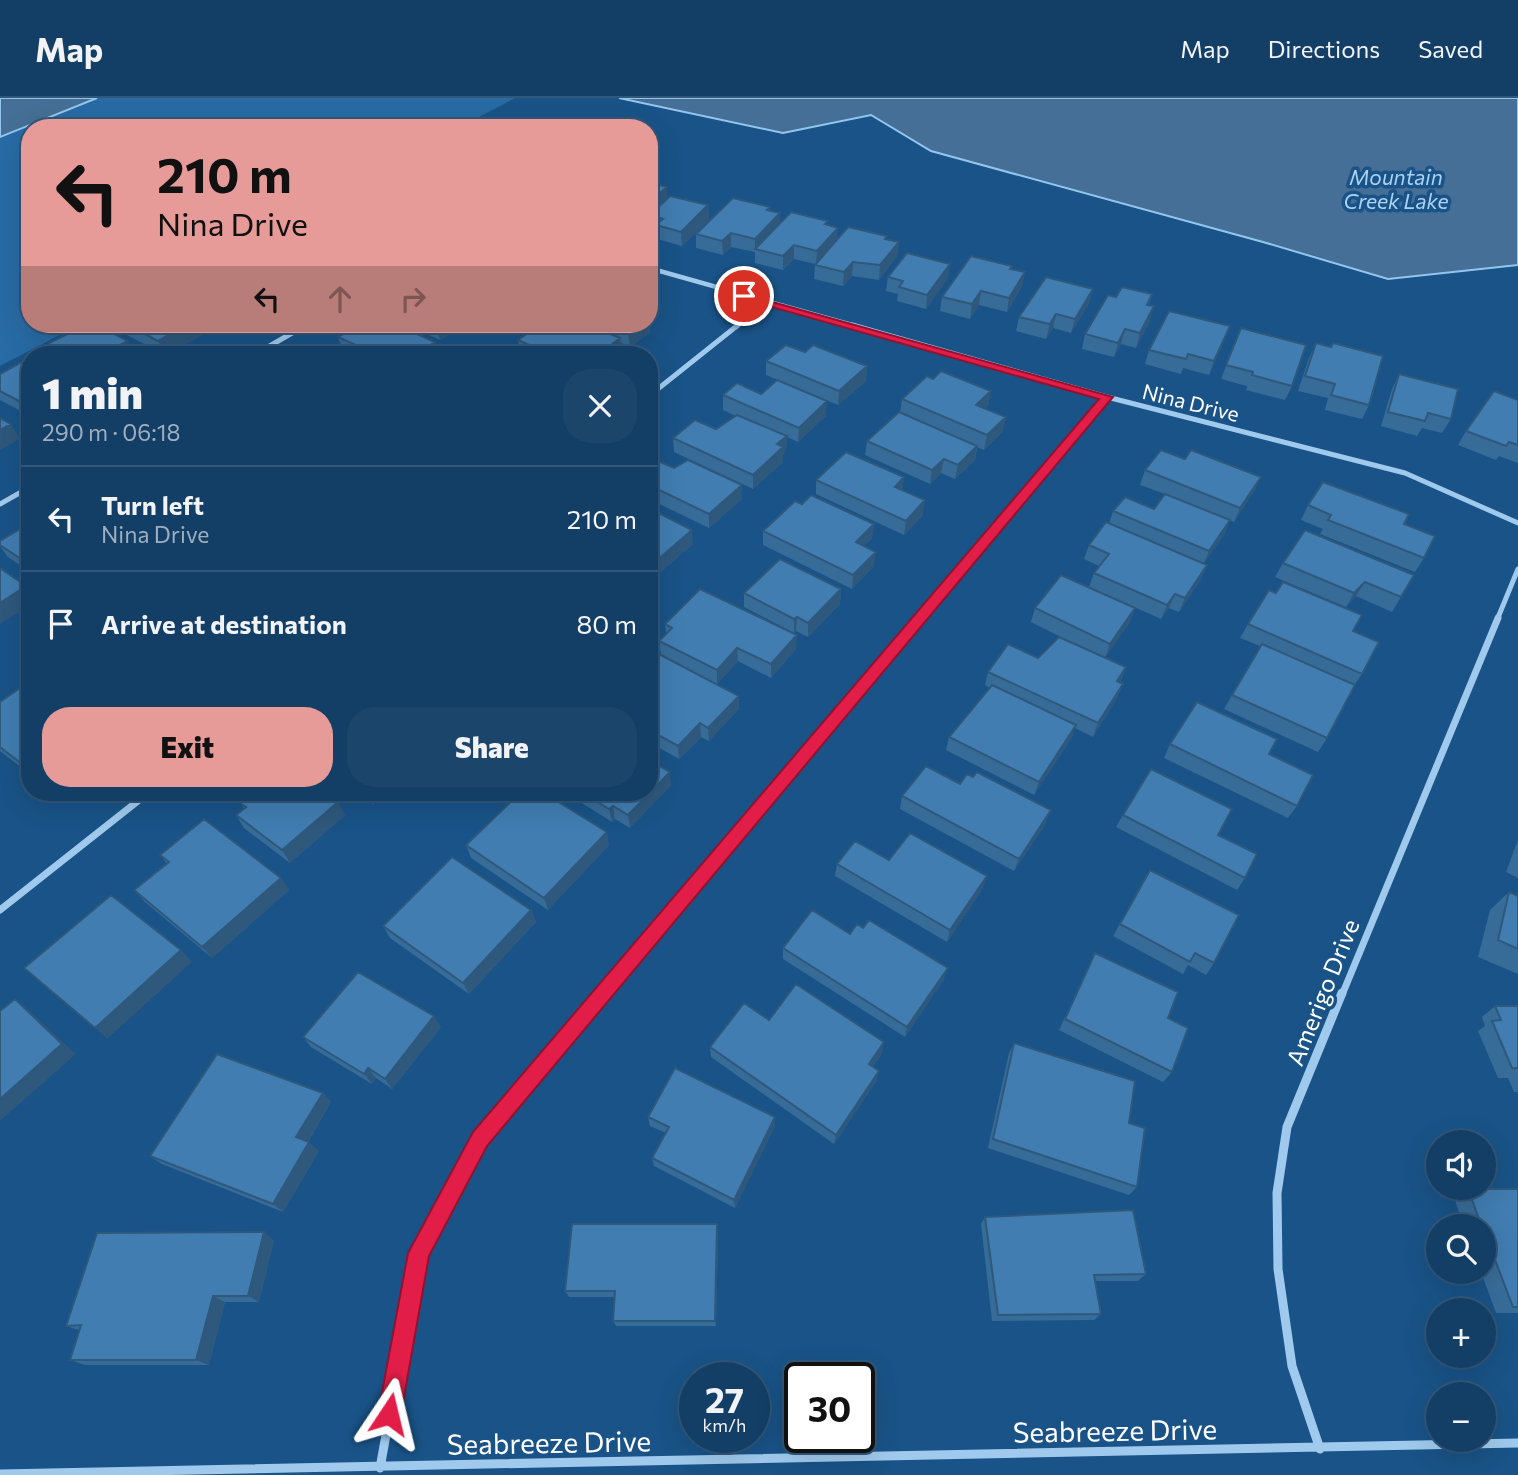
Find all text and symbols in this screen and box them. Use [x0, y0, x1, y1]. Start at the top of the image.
text: Map [35, 28, 103, 69]
text: Map [1180, 34, 1230, 63]
text: Directions [1268, 34, 1380, 63]
text: Saved [1418, 34, 1483, 63]
text: 210 m [157, 143, 292, 203]
icon: left [42, 147, 133, 238]
water label: Mountain Creek Lake [1344, 164, 1448, 213]
text: Nina Drive [157, 203, 308, 243]
pin [714, 266, 774, 326]
icon: arrive [725, 277, 763, 315]
icon: left [248, 280, 286, 318]
icon: ahead [321, 280, 359, 318]
icon: right [394, 280, 432, 318]
text: 1 min [42, 366, 143, 418]
button: close [563, 369, 637, 443]
street label: Nina Drive [1140, 378, 1242, 426]
text: 290 m · 06:18 [42, 418, 181, 446]
text: Turn left [101, 489, 204, 520]
icon: left [42, 500, 80, 538]
text: 210 m [567, 503, 637, 534]
text: Nina Drive [101, 520, 209, 548]
icon: arrive [42, 605, 80, 643]
text: Arrive at destination [101, 608, 347, 639]
text: 80 m [577, 608, 637, 639]
button: Exit [42, 707, 333, 787]
button: Share [347, 707, 637, 787]
street label: Amerigo Drive [1279, 914, 1365, 1070]
map controls [1426, 1130, 1496, 1452]
button: sound [1426, 1130, 1496, 1200]
button: search [1426, 1214, 1496, 1284]
button: + [1426, 1298, 1496, 1368]
speed limit sign: 30 [784, 1362, 875, 1453]
position arrow [352, 1377, 426, 1451]
text: 27 [705, 1377, 744, 1420]
button: − [1426, 1382, 1496, 1452]
street label: Seabreeze Drive [1013, 1411, 1217, 1449]
text: km/h [703, 1414, 746, 1436]
street label: Seabreeze Drive [447, 1423, 651, 1461]

